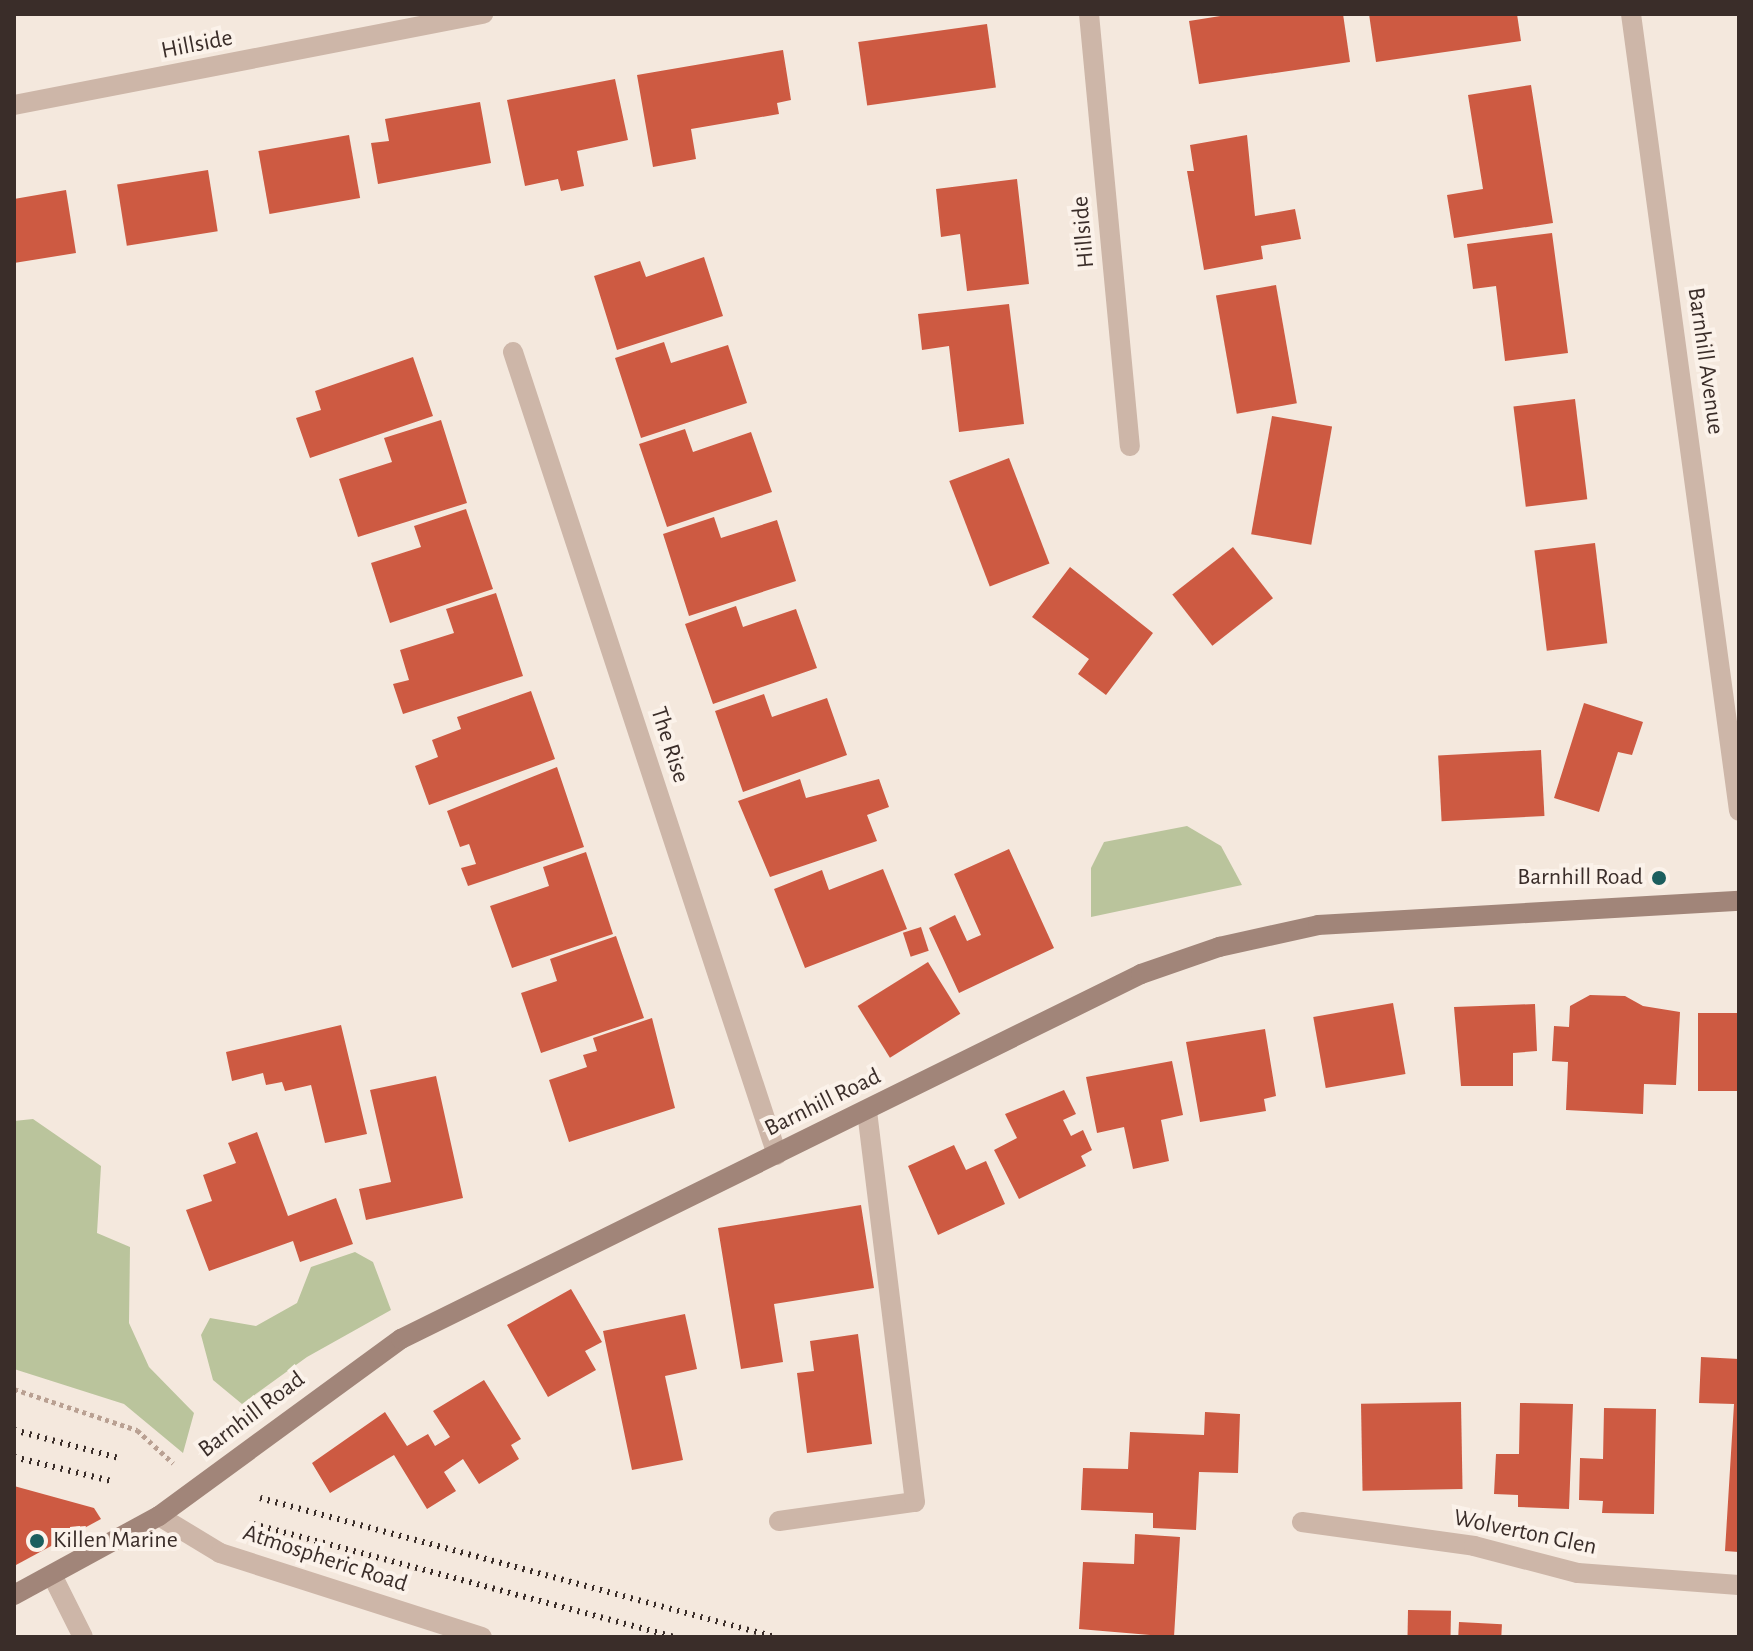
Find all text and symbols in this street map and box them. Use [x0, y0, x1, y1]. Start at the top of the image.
street label: Hillside [159, 24, 235, 66]
street label: Hillside [1067, 195, 1101, 269]
street label: Barnhill Avenue [1680, 286, 1730, 436]
street label: The Rise [643, 703, 695, 787]
place label: Barnhill Road [1517, 864, 1643, 892]
marker: Barnhill Road [1650, 869, 1668, 887]
street label: Barnhill Road [760, 1063, 886, 1143]
street label: Barnhill Road [193, 1366, 311, 1464]
street label: Wolverton Glen [1451, 1504, 1599, 1562]
street label: Atmospheric Road [239, 1519, 411, 1599]
place label: Killen Marine [53, 1527, 178, 1555]
marker: Killen Marine [28, 1532, 46, 1550]

